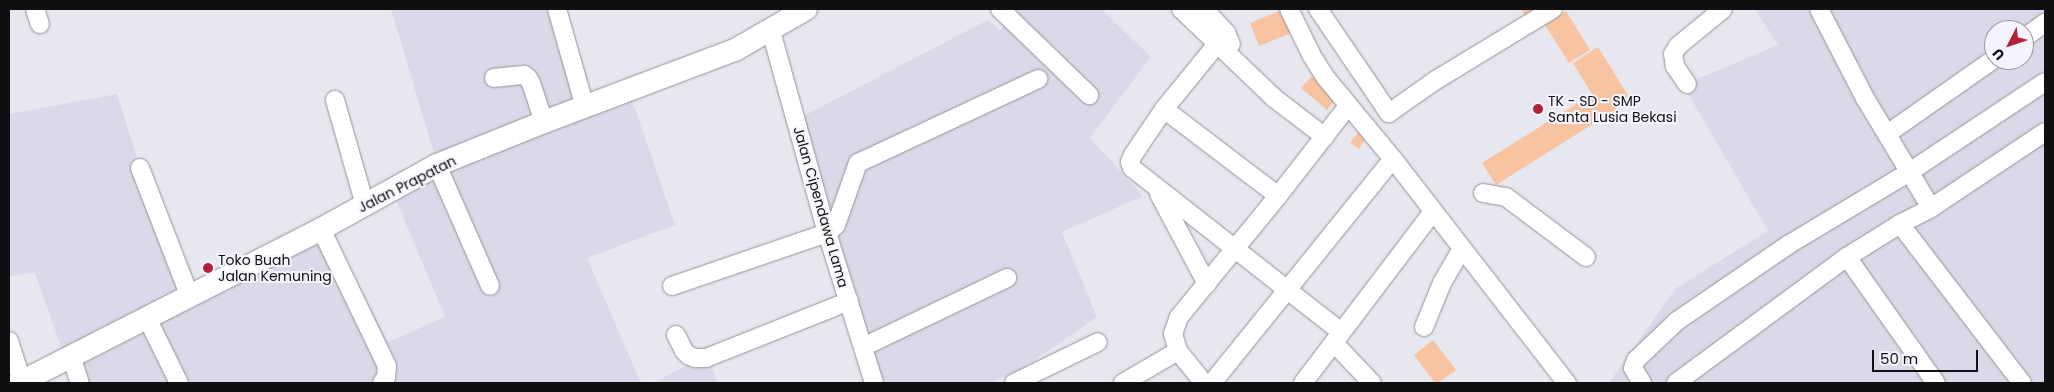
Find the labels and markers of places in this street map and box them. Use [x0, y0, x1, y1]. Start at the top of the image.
place label: TK - SD - SMP Santa Lusia Bekasi [1548, 93, 1677, 125]
marker: TK - SD - SMP Santa Lusia Bekasi [1532, 103, 1544, 115]
place label: Toko Buah Jalan Kemuning [218, 252, 332, 284]
marker: Toko Buah Jalan Kemuning [202, 262, 214, 274]

